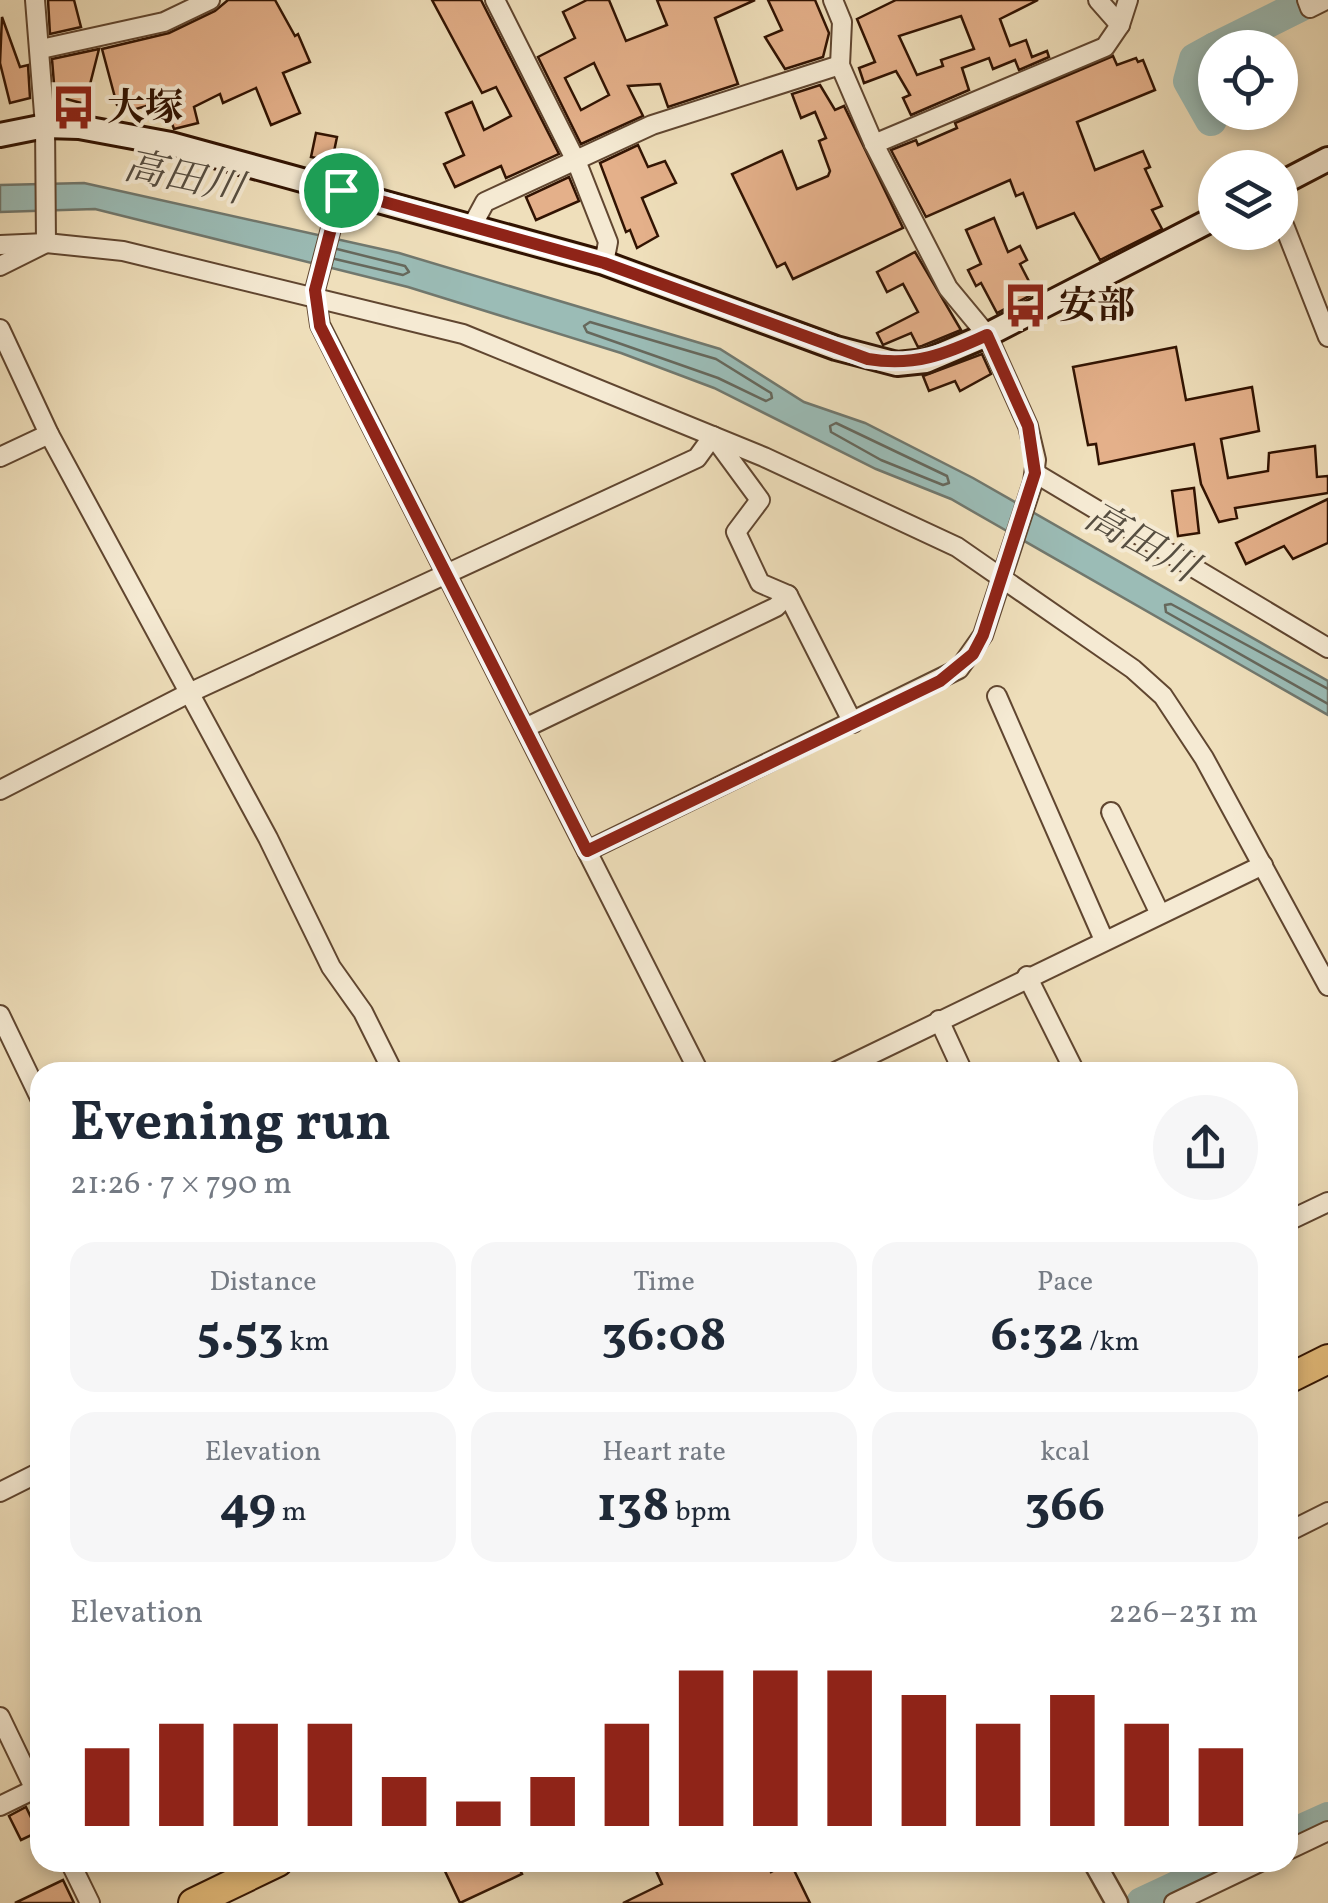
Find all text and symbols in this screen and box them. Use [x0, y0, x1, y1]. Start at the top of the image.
map controls [1198, 30, 1298, 250]
button: locate [1198, 30, 1298, 130]
bus stop icon: 大塚 [50, 83, 98, 131]
place label: 大塚 [107, 84, 183, 137]
water label: 高田川 [119, 140, 252, 221]
pin [299, 148, 384, 233]
button: layers [1198, 150, 1298, 250]
icon: arrive [314, 163, 369, 218]
bus stop icon: 安部 [1002, 281, 1050, 329]
place label: 安部 [1059, 282, 1135, 335]
water label: 高田川 [1074, 491, 1210, 600]
text: Evening run [70, 1087, 391, 1163]
button: share [1153, 1095, 1258, 1200]
text: 21:26 · 7 × 790 m [70, 1163, 292, 1207]
text: Distance [209, 1263, 317, 1302]
text: Time [633, 1263, 695, 1302]
text: Pace [1037, 1263, 1093, 1302]
text: 5.53 [197, 1302, 284, 1372]
text: 36:08 [601, 1302, 727, 1372]
text: 6:32 [990, 1302, 1084, 1372]
text: km [284, 1323, 329, 1362]
text: /km [1084, 1323, 1140, 1362]
text: Elevation [205, 1433, 321, 1472]
text: Heart rate [602, 1433, 726, 1472]
text: kcal [1040, 1433, 1090, 1472]
text: 49 [219, 1472, 276, 1542]
text: 138 [597, 1472, 670, 1542]
text: 366 [1025, 1472, 1105, 1542]
text: m [276, 1493, 307, 1532]
text: bpm [670, 1493, 731, 1532]
text: Elevation [70, 1592, 203, 1636]
text: 226–231 m [1109, 1592, 1258, 1636]

